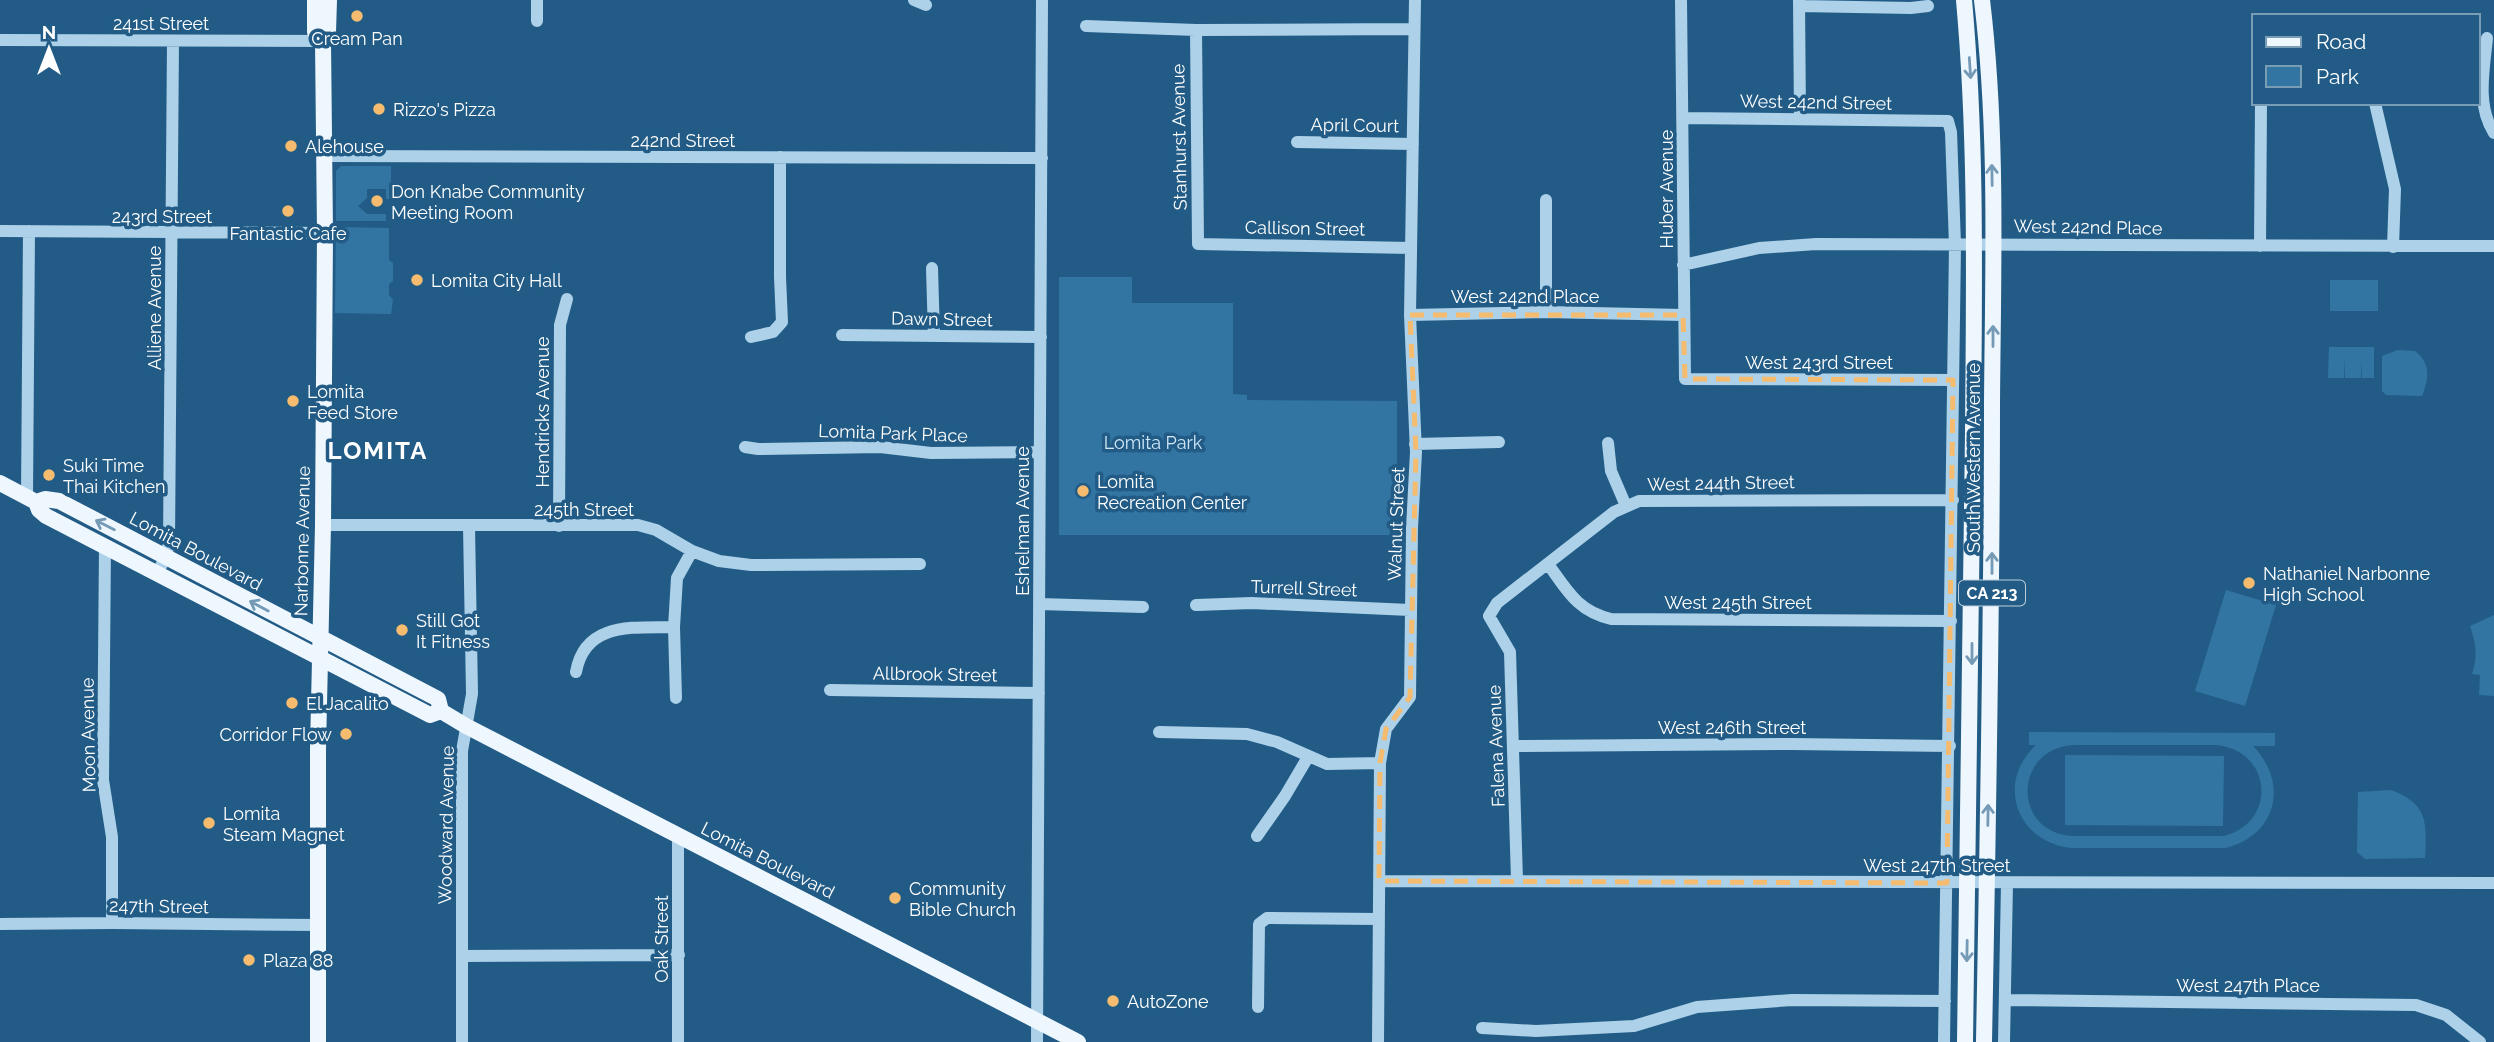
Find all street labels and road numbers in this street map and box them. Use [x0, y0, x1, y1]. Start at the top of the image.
street label: 241st Street [113, 13, 209, 34]
street label: Stanhurst Avenue [1167, 63, 1191, 210]
street label: West 242nd Street [1740, 90, 1892, 114]
street label: April Court [1311, 114, 1399, 136]
street label: Huber Avenue [1656, 129, 1677, 248]
street label: 242nd Street [631, 130, 735, 151]
street label: 243rd Street [112, 206, 212, 227]
street label: West 242nd Place [2014, 215, 2163, 239]
street label: Callison Street [1245, 216, 1365, 240]
street label: Alliene Avenue [144, 245, 165, 370]
street label: West 242nd Place [1451, 286, 1600, 307]
street label: Dawn Street [891, 308, 993, 330]
street label: Hendricks Avenue [532, 336, 553, 487]
street label: West 243rd Street [1745, 352, 1893, 373]
street label: South Western Avenue [1963, 362, 1984, 553]
street label: Lomita Park Place [818, 420, 969, 446]
street label: Eshelman Avenue [1012, 446, 1033, 596]
street label: Narbonne Avenue [290, 465, 314, 616]
street label: Walnut Street [1384, 467, 1408, 581]
street label: West 244th Street [1647, 471, 1795, 495]
street label: 245th Street [534, 499, 634, 520]
street label: Lomita Boulevard [126, 507, 266, 595]
street label: Turrell Street [1250, 576, 1358, 600]
road number: CA 213 [1959, 580, 2025, 606]
street label: West 245th Street [1664, 592, 1812, 613]
street label: Allbrook Street [873, 662, 997, 686]
street label: Moon Avenue [76, 677, 99, 793]
street label: Falena Avenue [1483, 684, 1509, 807]
street label: West 246th Street [1658, 717, 1806, 738]
street label: Woodward Avenue [434, 745, 458, 905]
street label: Lomita Boulevard [698, 817, 838, 903]
street label: West 247th Street [1863, 855, 2011, 876]
street label: 247th Street [109, 895, 209, 917]
street label: Oak Street [651, 895, 672, 983]
street label: West 247th Place [2176, 975, 2320, 996]

